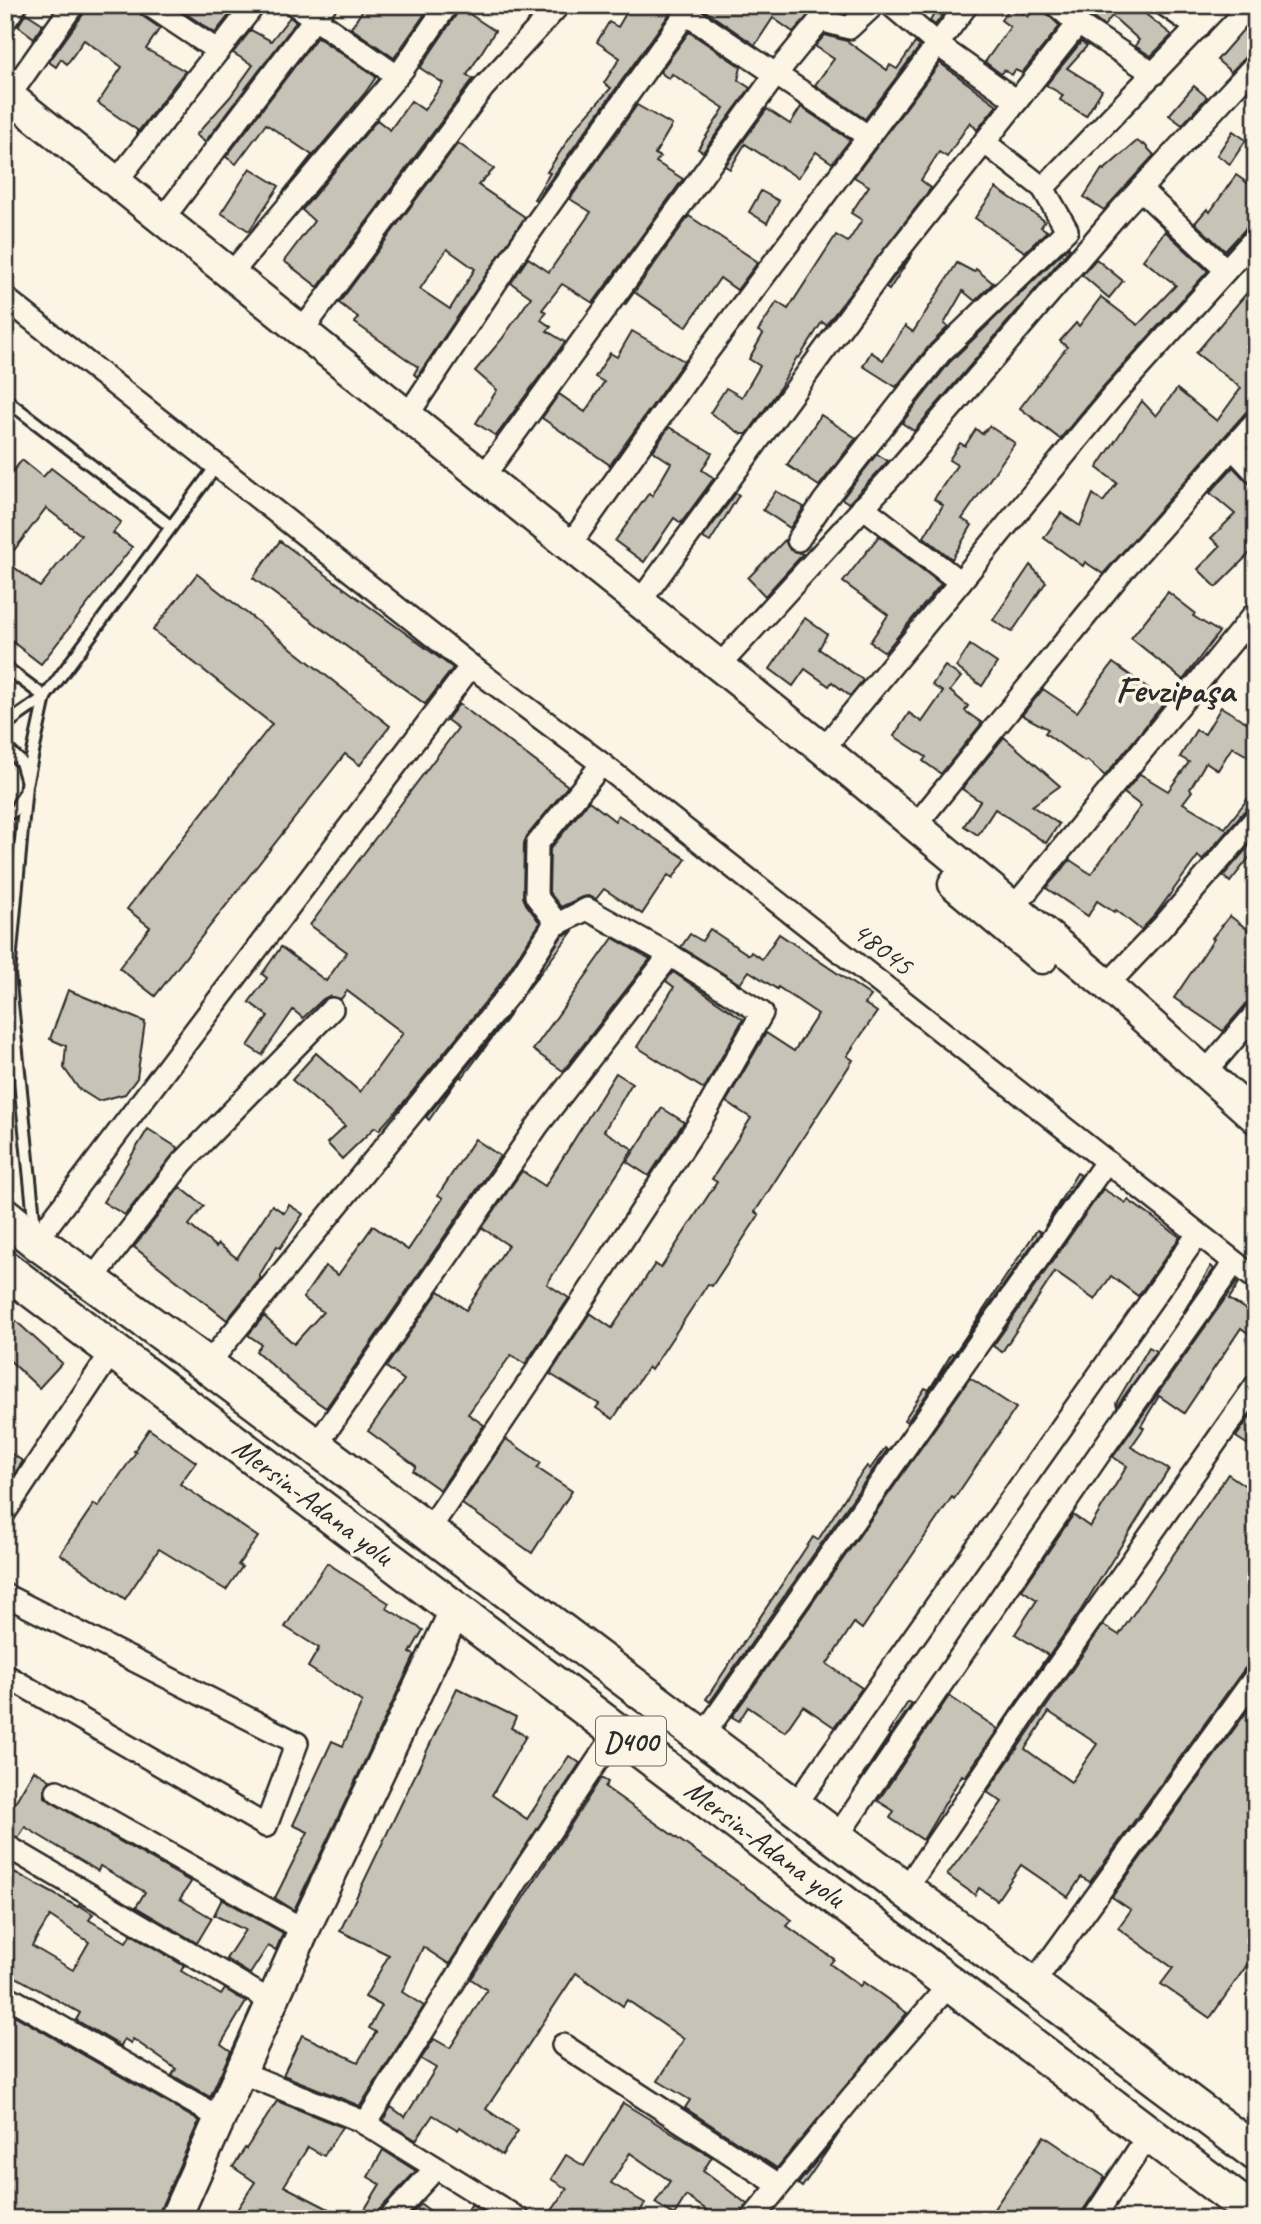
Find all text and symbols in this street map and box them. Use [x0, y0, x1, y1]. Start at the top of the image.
district label: Fevzipaşa [1116, 666, 1238, 713]
street label: 48045 [845, 912, 922, 985]
street label: Mersin-Adana yolu [225, 1428, 402, 1575]
road number: D400 [596, 1716, 666, 1766]
street label: Mersin-Adana yolu [677, 1770, 854, 1917]

